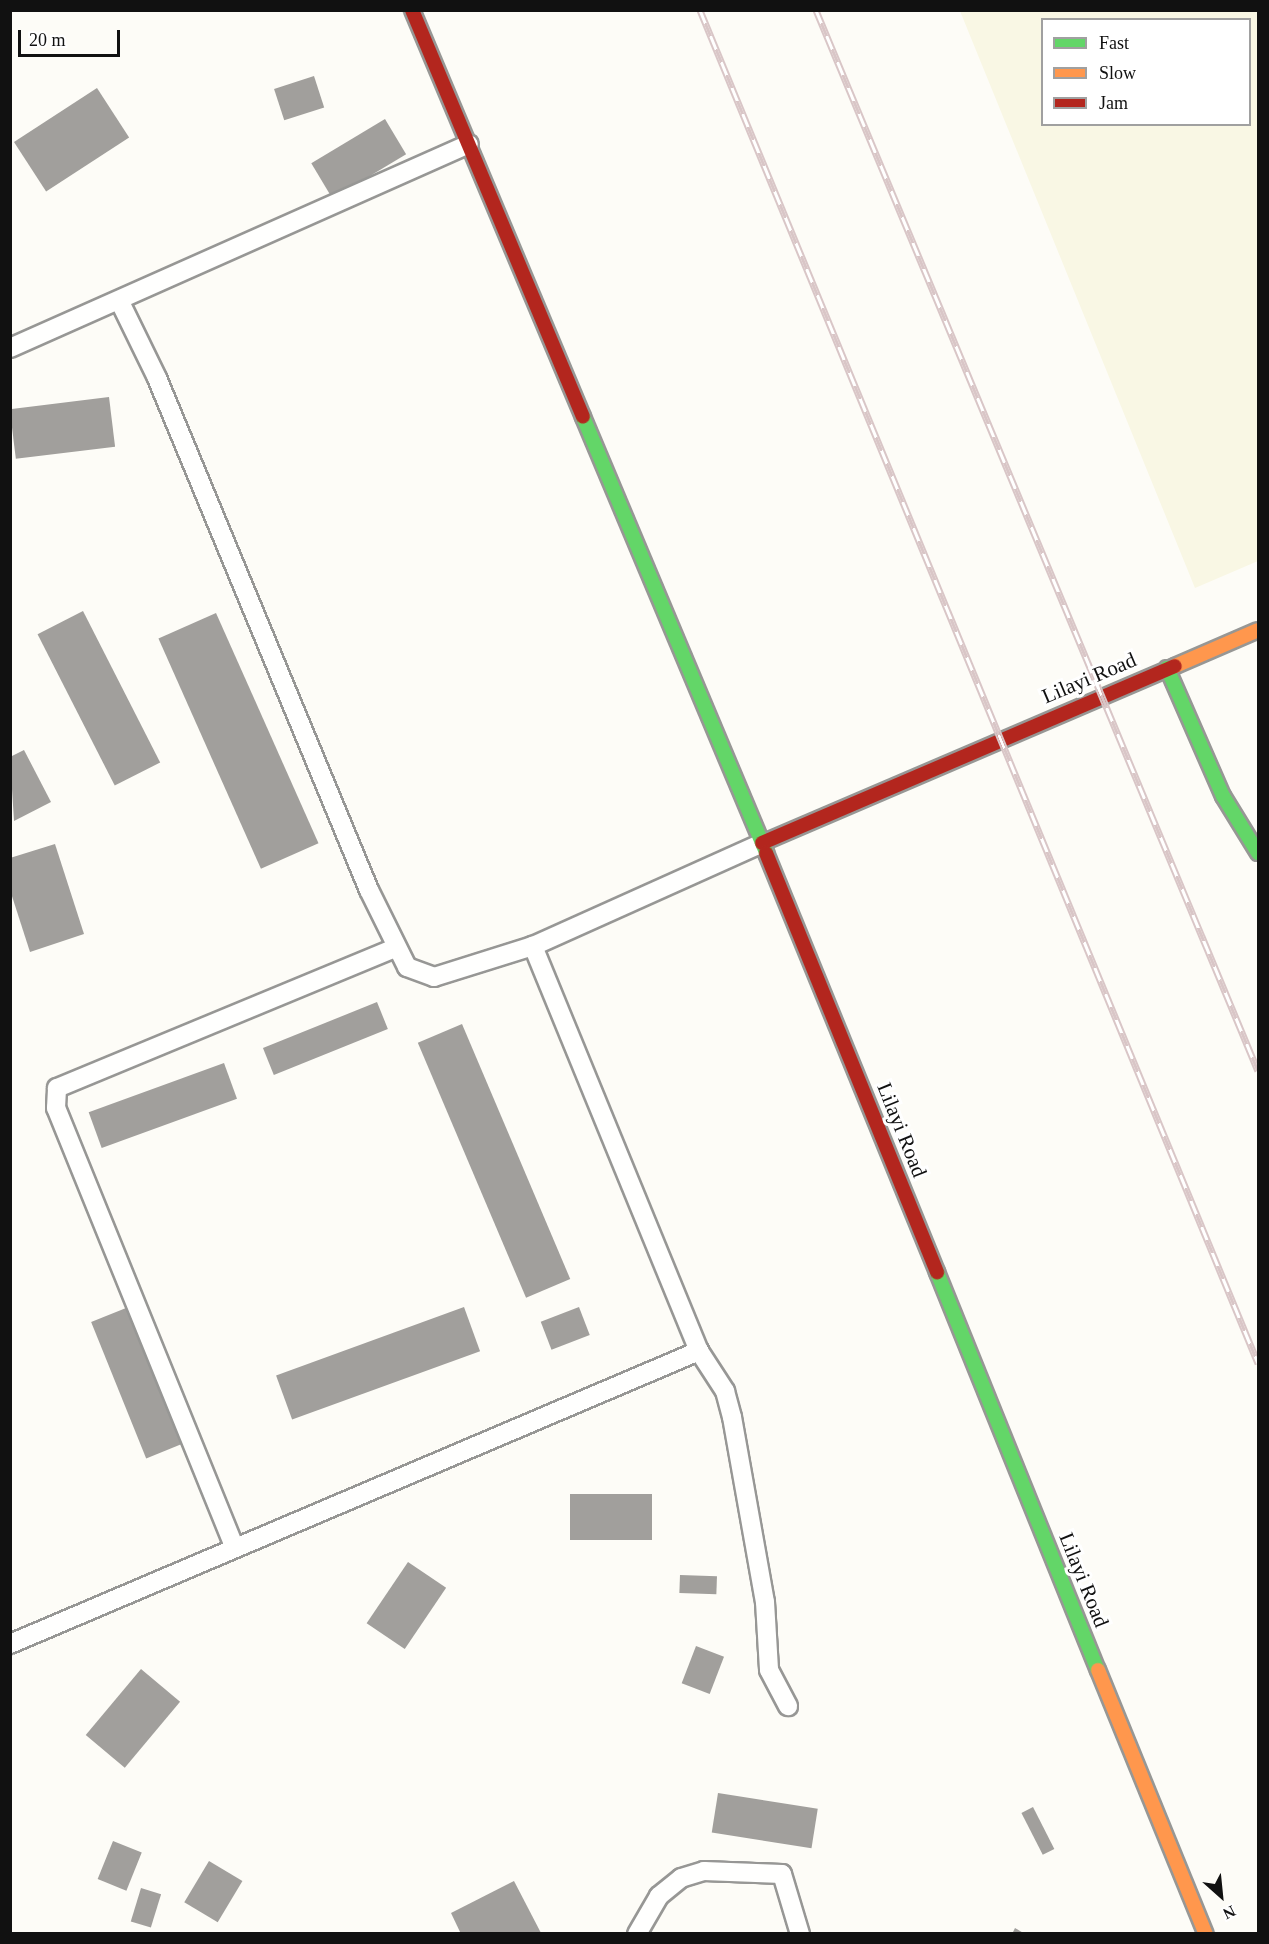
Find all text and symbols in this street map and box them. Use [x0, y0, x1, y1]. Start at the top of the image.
scale bar [21, 18, 123, 56]
legend [1041, 18, 1251, 126]
text: 20 m [29, 30, 66, 50]
text: Fast [1099, 33, 1129, 53]
text: Slow [1099, 63, 1136, 83]
text: Jam [1099, 93, 1128, 113]
street label: Lilayi Road [1038, 647, 1140, 709]
street label: Lilayi Road [872, 1079, 932, 1181]
street label: Lilayi Road [1054, 1529, 1114, 1631]
north arrow [1191, 1866, 1251, 1926]
text: N [1220, 1902, 1238, 1923]

